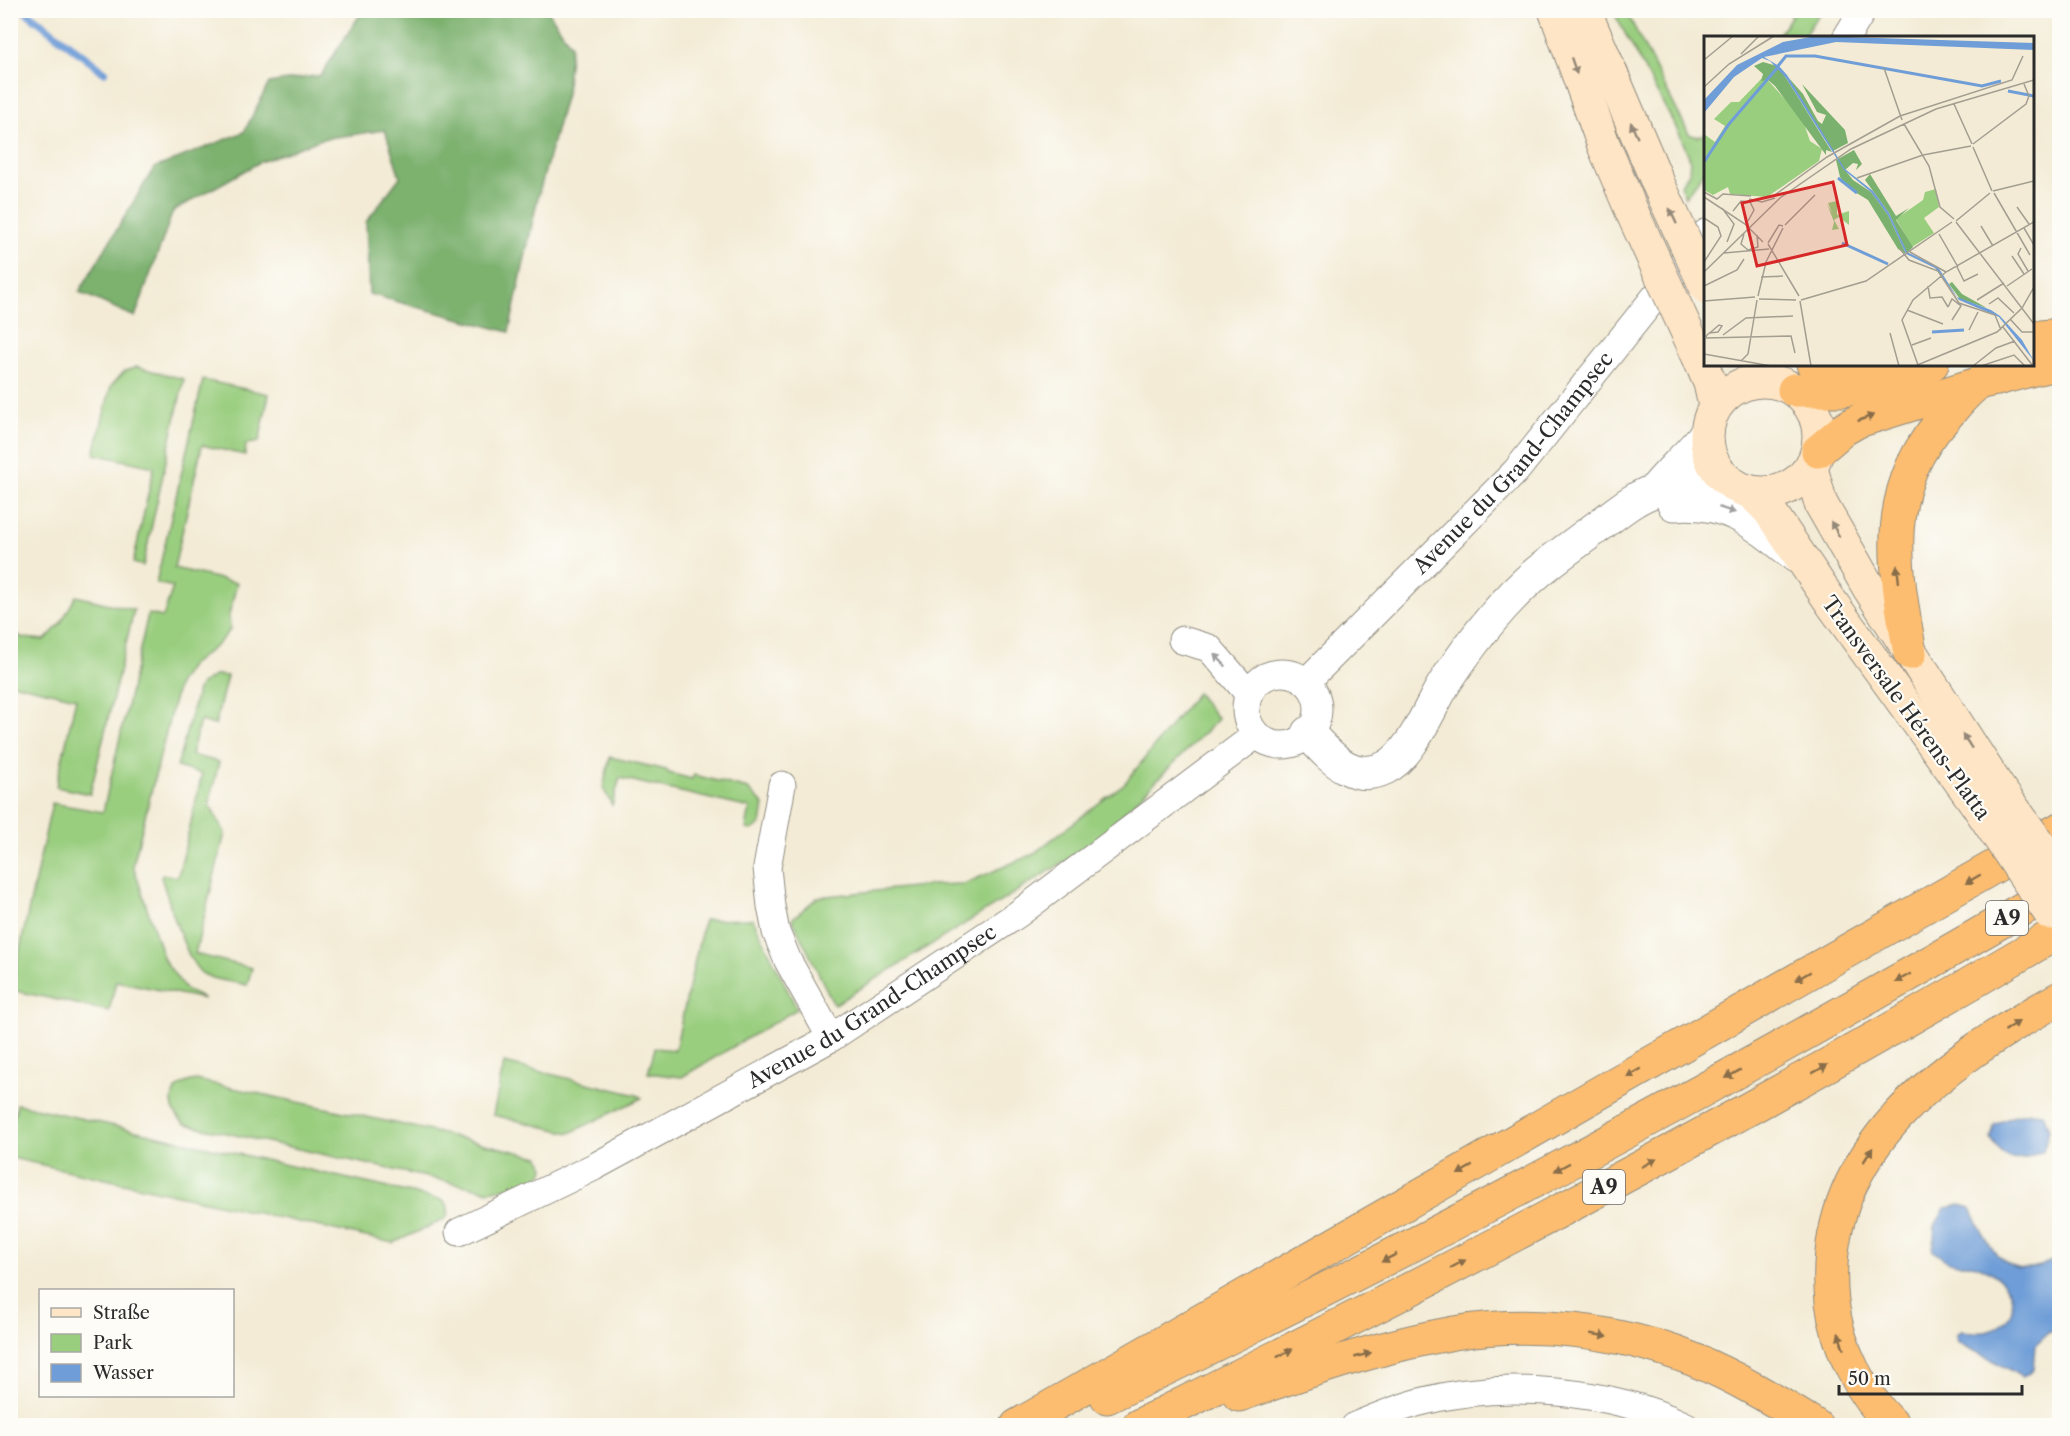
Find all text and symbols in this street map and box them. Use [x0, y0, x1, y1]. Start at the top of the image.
inset map [1704, 36, 2034, 366]
one-way arrow [1570, 57, 1579, 75]
one-way arrow [1630, 121, 1639, 138]
one-way arrow [1668, 207, 1678, 225]
street label: Avenue du Grand-Champsec [1407, 347, 1618, 579]
one-way arrow [1857, 413, 1875, 423]
one-way arrow [1718, 505, 1736, 515]
one-way arrow [1830, 521, 1840, 538]
one-way arrow [1893, 565, 1903, 584]
street label: Transversale Hérens-Platta [1817, 591, 1996, 825]
one-way arrow [1213, 652, 1227, 667]
one-way arrow [1961, 733, 1972, 749]
one-way arrow [1964, 874, 1981, 884]
road number: A9 [1986, 901, 2028, 935]
street label: Avenue du Grand-Champsec [742, 919, 1001, 1094]
one-way arrow [1795, 971, 1812, 981]
one-way arrow [1894, 973, 1911, 983]
one-way arrow [2003, 1020, 2019, 1032]
one-way arrow [1812, 1064, 1829, 1074]
one-way arrow [1625, 1068, 1642, 1078]
one-way arrow [1724, 1069, 1741, 1079]
one-way arrow [1862, 1147, 1873, 1163]
one-way arrow [1641, 1158, 1658, 1168]
one-way arrow [1553, 1162, 1570, 1172]
one-way arrow [1457, 1165, 1473, 1176]
road number: A9 [1583, 1170, 1625, 1204]
one-way arrow [1380, 1253, 1397, 1262]
one-way arrow [1450, 1259, 1467, 1269]
legend [39, 1289, 234, 1397]
text: Straße [93, 1302, 150, 1324]
one-way arrow [1590, 1331, 1609, 1340]
text: Park [93, 1332, 134, 1354]
one-way arrow [1836, 1332, 1846, 1350]
one-way arrow [1276, 1348, 1293, 1357]
one-way arrow [1354, 1350, 1372, 1359]
scale bar [1839, 1358, 2022, 1396]
text: Wasser [92, 1362, 154, 1384]
text: 50 m [1848, 1368, 1891, 1390]

